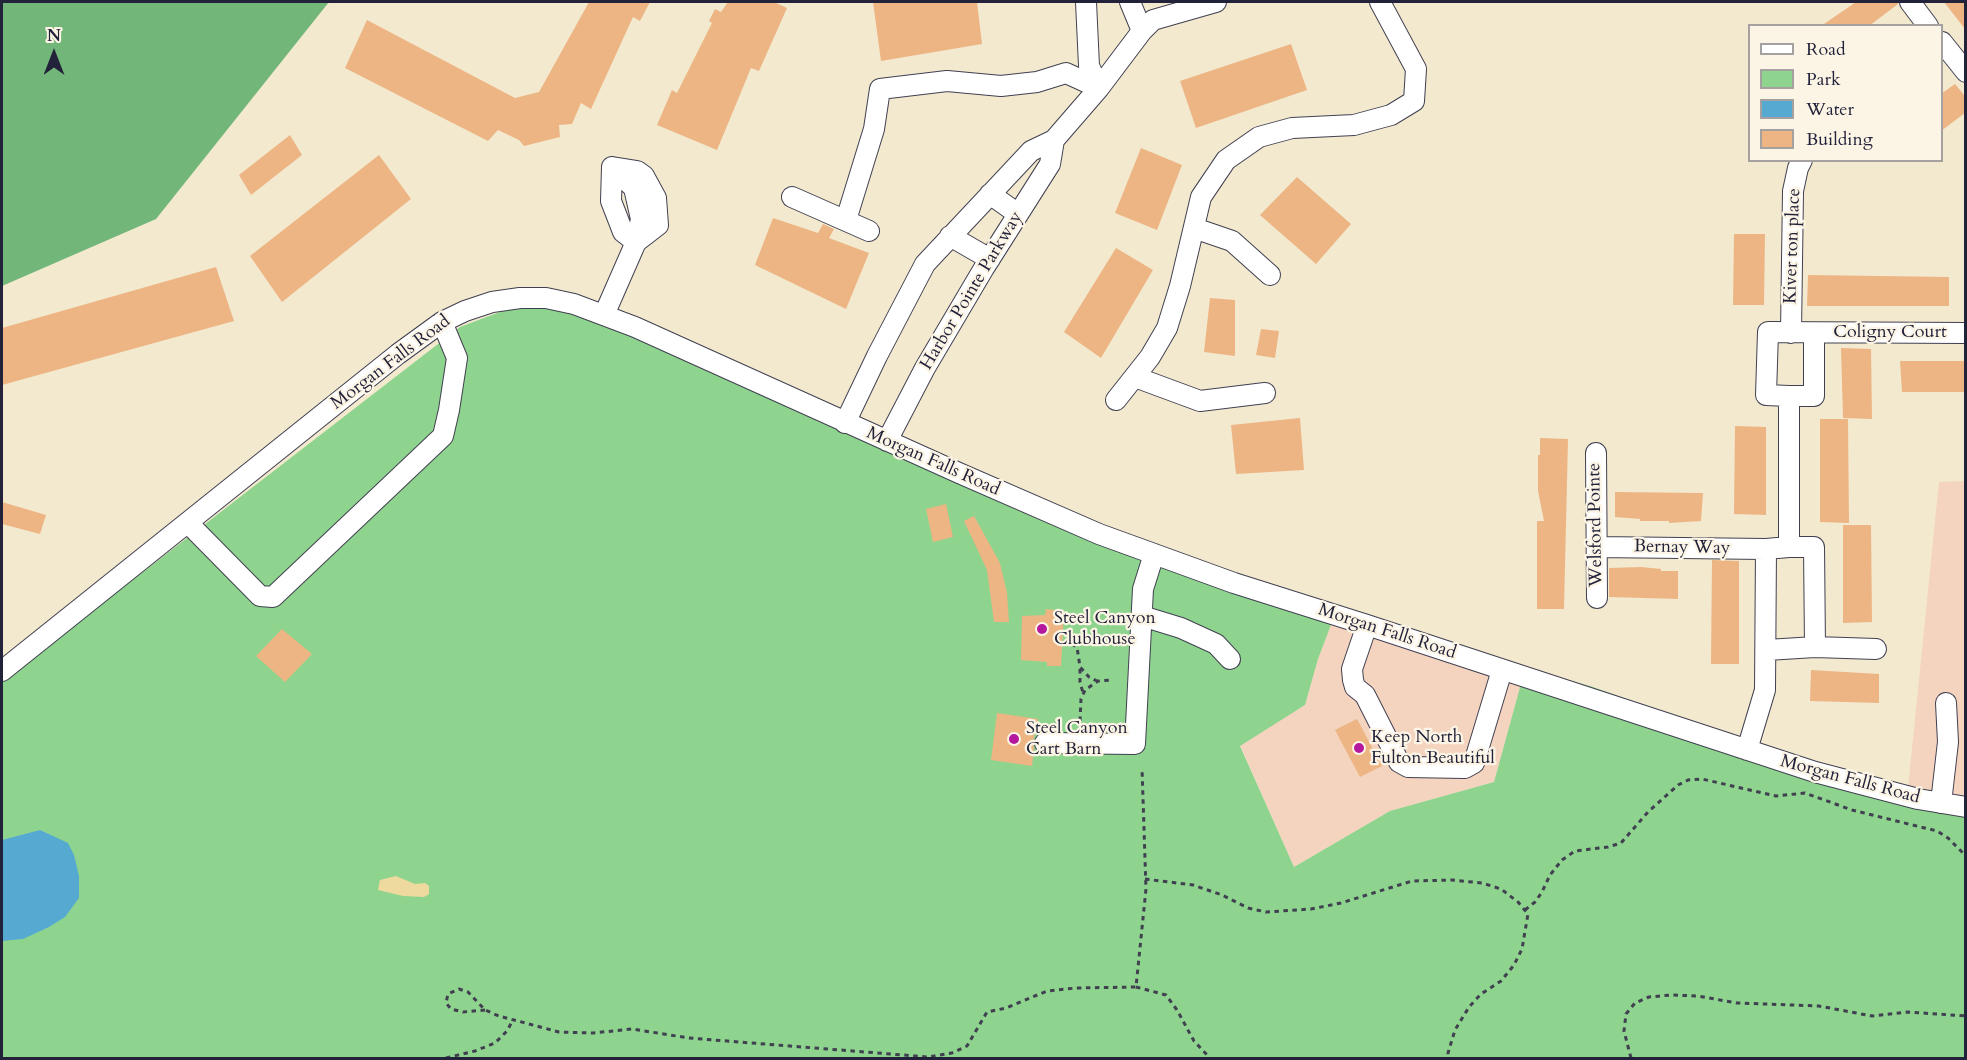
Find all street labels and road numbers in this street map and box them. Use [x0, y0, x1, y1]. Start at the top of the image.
street label: Kiver ton place [1780, 188, 1806, 304]
street label: Harbor Pointe Parkway [916, 208, 1028, 374]
street label: Morgan Falls Road [327, 311, 455, 415]
street label: Coligny Court [1833, 322, 1947, 344]
street label: Morgan Falls Road [863, 423, 1003, 501]
street label: Welsford Pointe [1584, 463, 1608, 587]
street label: Bernay Way [1634, 536, 1730, 560]
street label: Morgan Falls Road [1315, 600, 1459, 664]
street label: Morgan Falls Road [1778, 751, 1922, 809]

